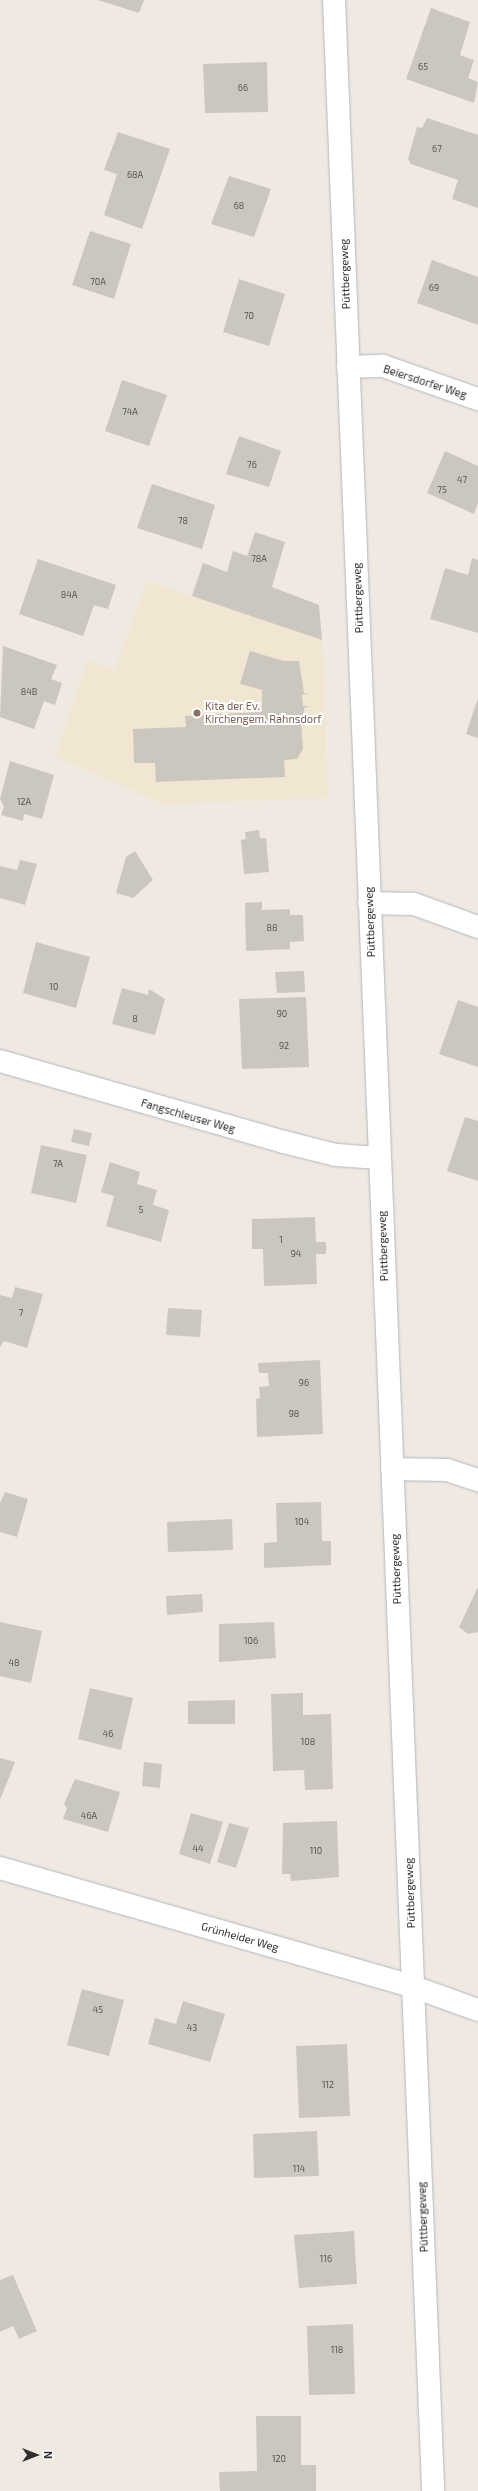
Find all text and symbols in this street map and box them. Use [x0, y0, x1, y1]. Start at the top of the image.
house number: 65 [418, 62, 428, 72]
house number: 66 [238, 83, 248, 93]
house number: 67 [432, 144, 442, 154]
house number: 68A [127, 170, 143, 180]
house number: 68 [234, 201, 244, 211]
street label: Püttbergeweg [337, 238, 353, 310]
house number: 70A [90, 277, 106, 287]
house number: 69 [429, 283, 439, 293]
house number: 70 [244, 311, 254, 321]
street label: Beiersdorfer Weg [381, 362, 469, 402]
house number: 74A [122, 407, 138, 417]
house number: 76 [247, 460, 257, 470]
house number: 47 [457, 475, 467, 485]
house number: 75 [437, 485, 447, 495]
house number: 78 [178, 516, 188, 526]
house number: 78A [251, 554, 267, 564]
street label: Püttbergeweg [350, 562, 366, 634]
house number: 84A [61, 590, 77, 600]
house number: 84B [21, 687, 37, 697]
place label: Kita der Ev. Kirchengem. Rahnsdorf [205, 700, 322, 726]
marker: Kita der Ev. Kirchengem. Rahnsdorf [192, 708, 202, 718]
house number: 12A [17, 797, 31, 807]
street label: Püttbergeweg [362, 886, 378, 958]
house number: 88 [267, 923, 277, 933]
house number: 10 [49, 982, 59, 992]
house number: 90 [277, 1009, 287, 1019]
house number: 8 [132, 1014, 138, 1024]
house number: 92 [279, 1041, 289, 1051]
street label: Fangschleuser Weg [139, 1096, 237, 1136]
house number: 7A [53, 1159, 63, 1169]
house number: 5 [139, 1205, 143, 1215]
street label: Püttbergeweg [375, 1210, 391, 1282]
house number: 1 [279, 1235, 283, 1245]
house number: 94 [291, 1249, 301, 1259]
house number: 7 [19, 1308, 23, 1318]
house number: 96 [299, 1378, 309, 1388]
house number: 98 [289, 1409, 299, 1419]
house number: 104 [295, 1517, 309, 1527]
street label: Püttbergeweg [388, 1533, 404, 1605]
house number: 106 [244, 1636, 258, 1646]
house number: 48 [9, 1658, 19, 1668]
house number: 46 [103, 1729, 113, 1739]
house number: 108 [301, 1737, 315, 1747]
house number: 46A [81, 1811, 97, 1821]
house number: 44 [192, 1844, 204, 1854]
house number: 110 [310, 1846, 322, 1856]
street label: Püttbergeweg [402, 1857, 418, 1929]
street label: Grünheider Weg [200, 1920, 280, 1954]
house number: 45 [93, 2005, 103, 2015]
house number: 43 [187, 2023, 197, 2033]
house number: 112 [322, 2080, 334, 2090]
house number: 114 [293, 2164, 305, 2174]
street label: Püttbergeweg [415, 2181, 431, 2253]
house number: 116 [320, 2254, 332, 2264]
house number: 118 [331, 2345, 343, 2355]
north arrow [16, 2435, 56, 2475]
text: N [42, 2451, 55, 2459]
house number: 120 [272, 2454, 286, 2464]

